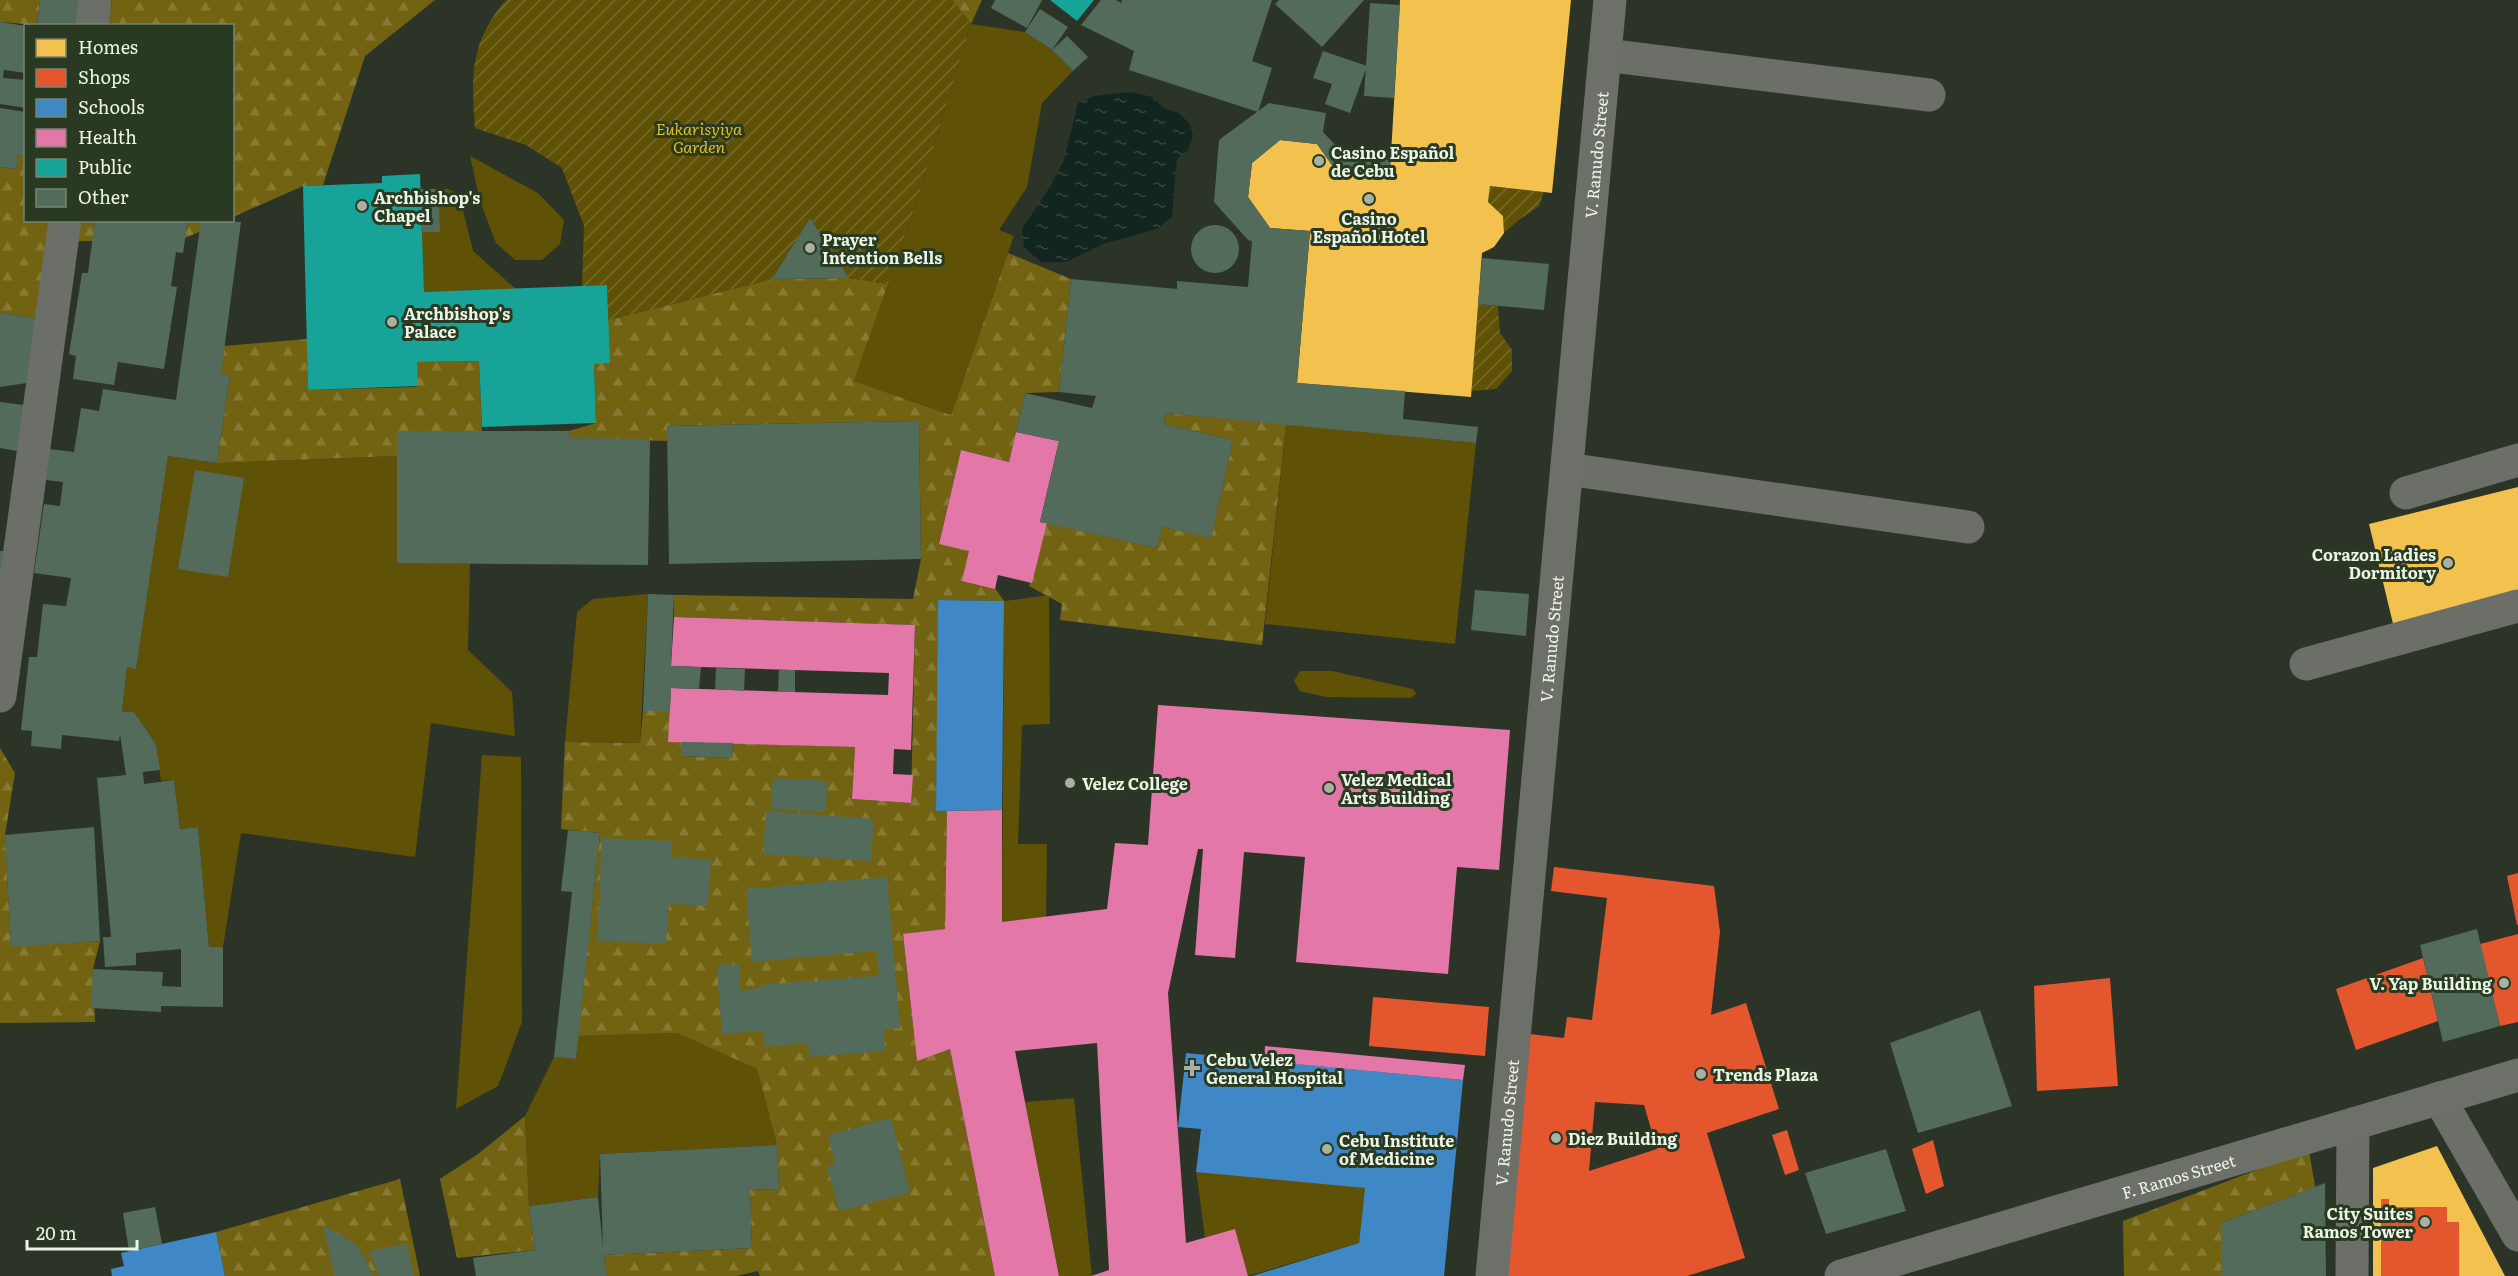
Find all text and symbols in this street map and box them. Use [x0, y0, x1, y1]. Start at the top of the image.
legend [24, 24, 234, 222]
text: Homes [78, 33, 138, 60]
text: Shops [78, 63, 130, 90]
street label: V. Ranudo Street [1578, 90, 1614, 219]
text: Schools [78, 93, 144, 120]
park label: Eukarisyiya Garden [656, 116, 743, 158]
text: Health [78, 123, 137, 150]
place label: Casino Español de Cebu [1331, 140, 1455, 182]
text: Public [78, 153, 132, 180]
marker: Casino Español de Cebu [1312, 154, 1326, 168]
text: Other [78, 183, 129, 210]
place label: Archbishop's Chapel [374, 185, 480, 227]
marker: Casino Español Hotel [1362, 192, 1376, 206]
marker: Archbishop's Chapel [355, 199, 369, 213]
place label: Casino Español Hotel [1313, 206, 1426, 248]
place label: Prayer Intention Bells [822, 227, 942, 269]
marker: Prayer Intention Bells [803, 241, 817, 255]
place label: Archbishop's Palace [404, 301, 510, 343]
marker: Archbishop's Palace [385, 315, 399, 329]
place label: Corazon Ladies Dormitory [2312, 542, 2436, 584]
marker: Corazon Ladies Dormitory [2441, 556, 2455, 570]
street label: V. Ranudo Street [1533, 574, 1569, 703]
place label: Velez Medical Arts Building [1341, 767, 1452, 809]
place label: Velez College [1082, 771, 1188, 795]
marker: Velez College [1063, 776, 1077, 790]
marker: Velez Medical Arts Building [1322, 781, 1336, 795]
place label: V. Yap Building [2369, 971, 2492, 995]
marker: V. Yap Building [2497, 976, 2511, 990]
place label: Cebu Velez General Hospital [1206, 1047, 1343, 1089]
street label: V. Ranudo Street [1488, 1058, 1524, 1187]
marker: Cebu Velez General Hospital [1183, 1059, 1201, 1077]
place label: Trends Plaza [1713, 1062, 1819, 1086]
marker: Trends Plaza [1694, 1067, 1708, 1081]
place label: Diez Building [1568, 1126, 1678, 1150]
place label: Cebu Institute of Medicine [1339, 1128, 1454, 1170]
marker: Diez Building [1549, 1131, 1563, 1145]
marker: Cebu Institute of Medicine [1320, 1142, 1334, 1156]
street label: F. Ramos Street [2119, 1147, 2239, 1204]
place label: City Suites Ramos Tower [2303, 1201, 2413, 1243]
scale bar [27, 1213, 136, 1251]
marker: City Suites Ramos Tower [2418, 1215, 2432, 1229]
text: 20 m [36, 1219, 77, 1246]

